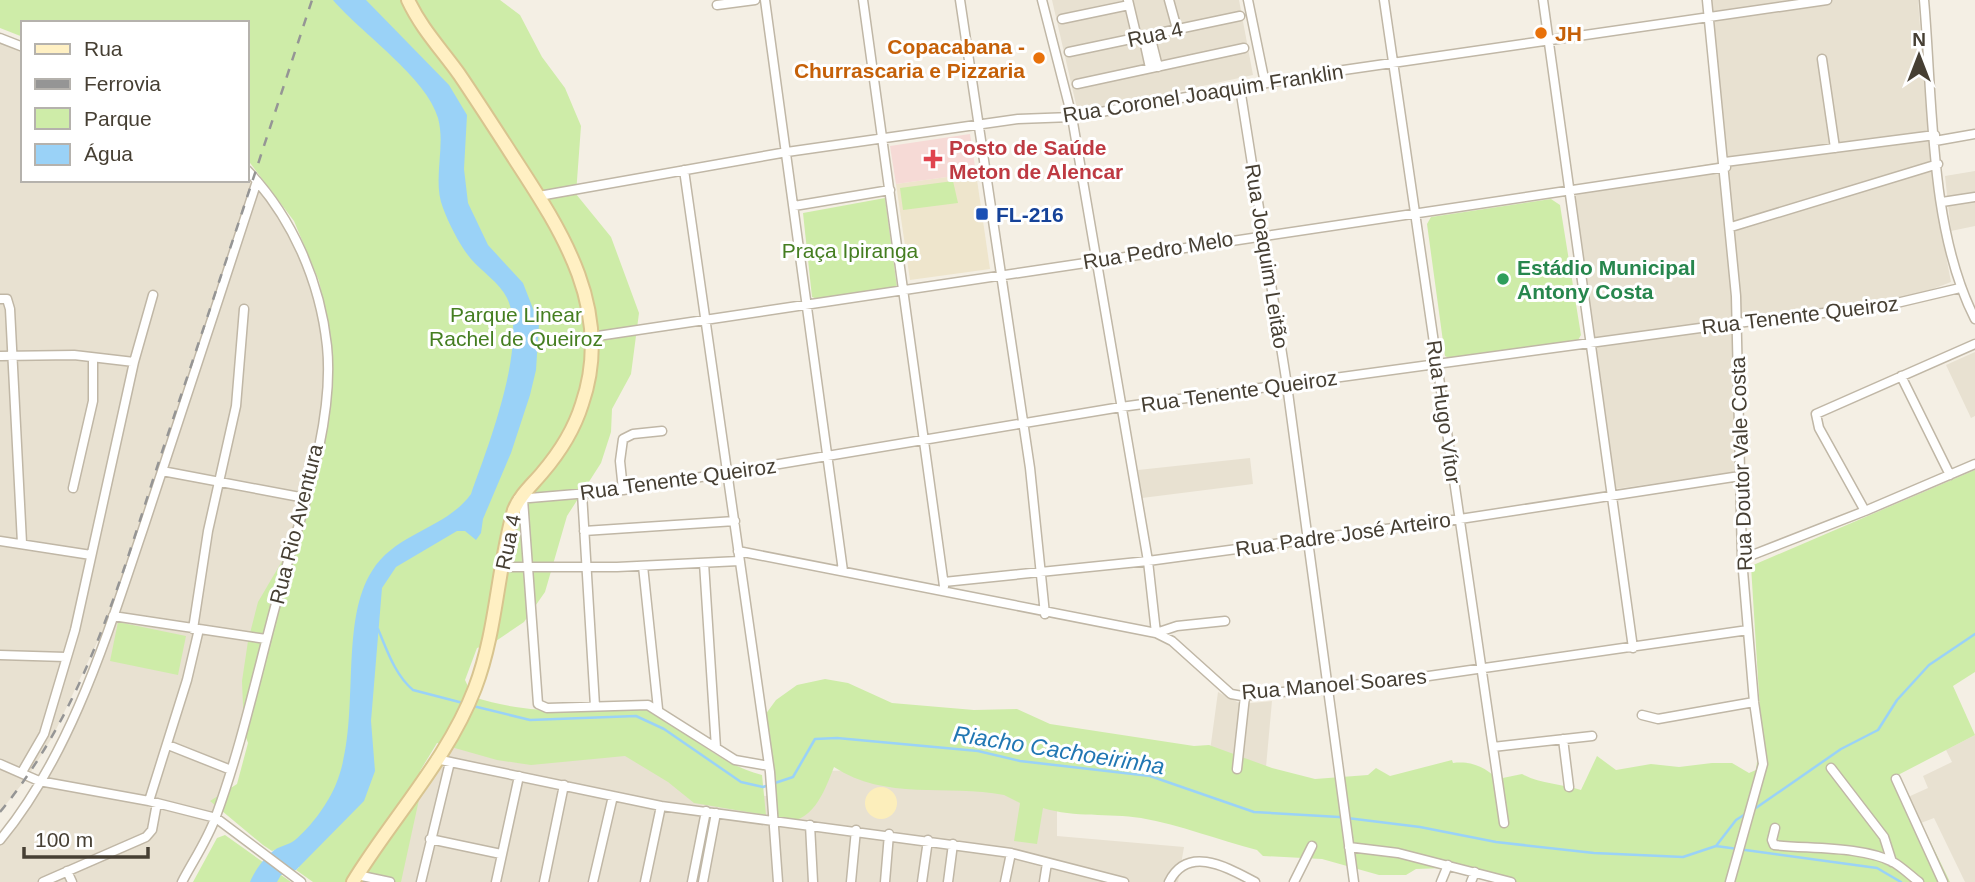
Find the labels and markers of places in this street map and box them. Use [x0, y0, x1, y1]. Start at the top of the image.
place label: JH [1555, 22, 1582, 45]
marker: JH [1533, 25, 1549, 41]
place label: Copacabana - Churrascaria e Pizzaria [794, 35, 1025, 82]
marker: Copacabana - Churrascaria e Pizzaria [1031, 50, 1047, 66]
place label: Posto de Saúde Meton de Alencar [949, 136, 1123, 183]
marker: Posto de Saúde Meton de Alencar [923, 149, 943, 169]
place label: FL-216 [996, 203, 1064, 226]
marker: FL-216 [974, 206, 990, 222]
place label: Estádio Municipal Antony Costa [1517, 256, 1696, 303]
marker: Estádio Municipal Antony Costa [1495, 271, 1511, 287]

